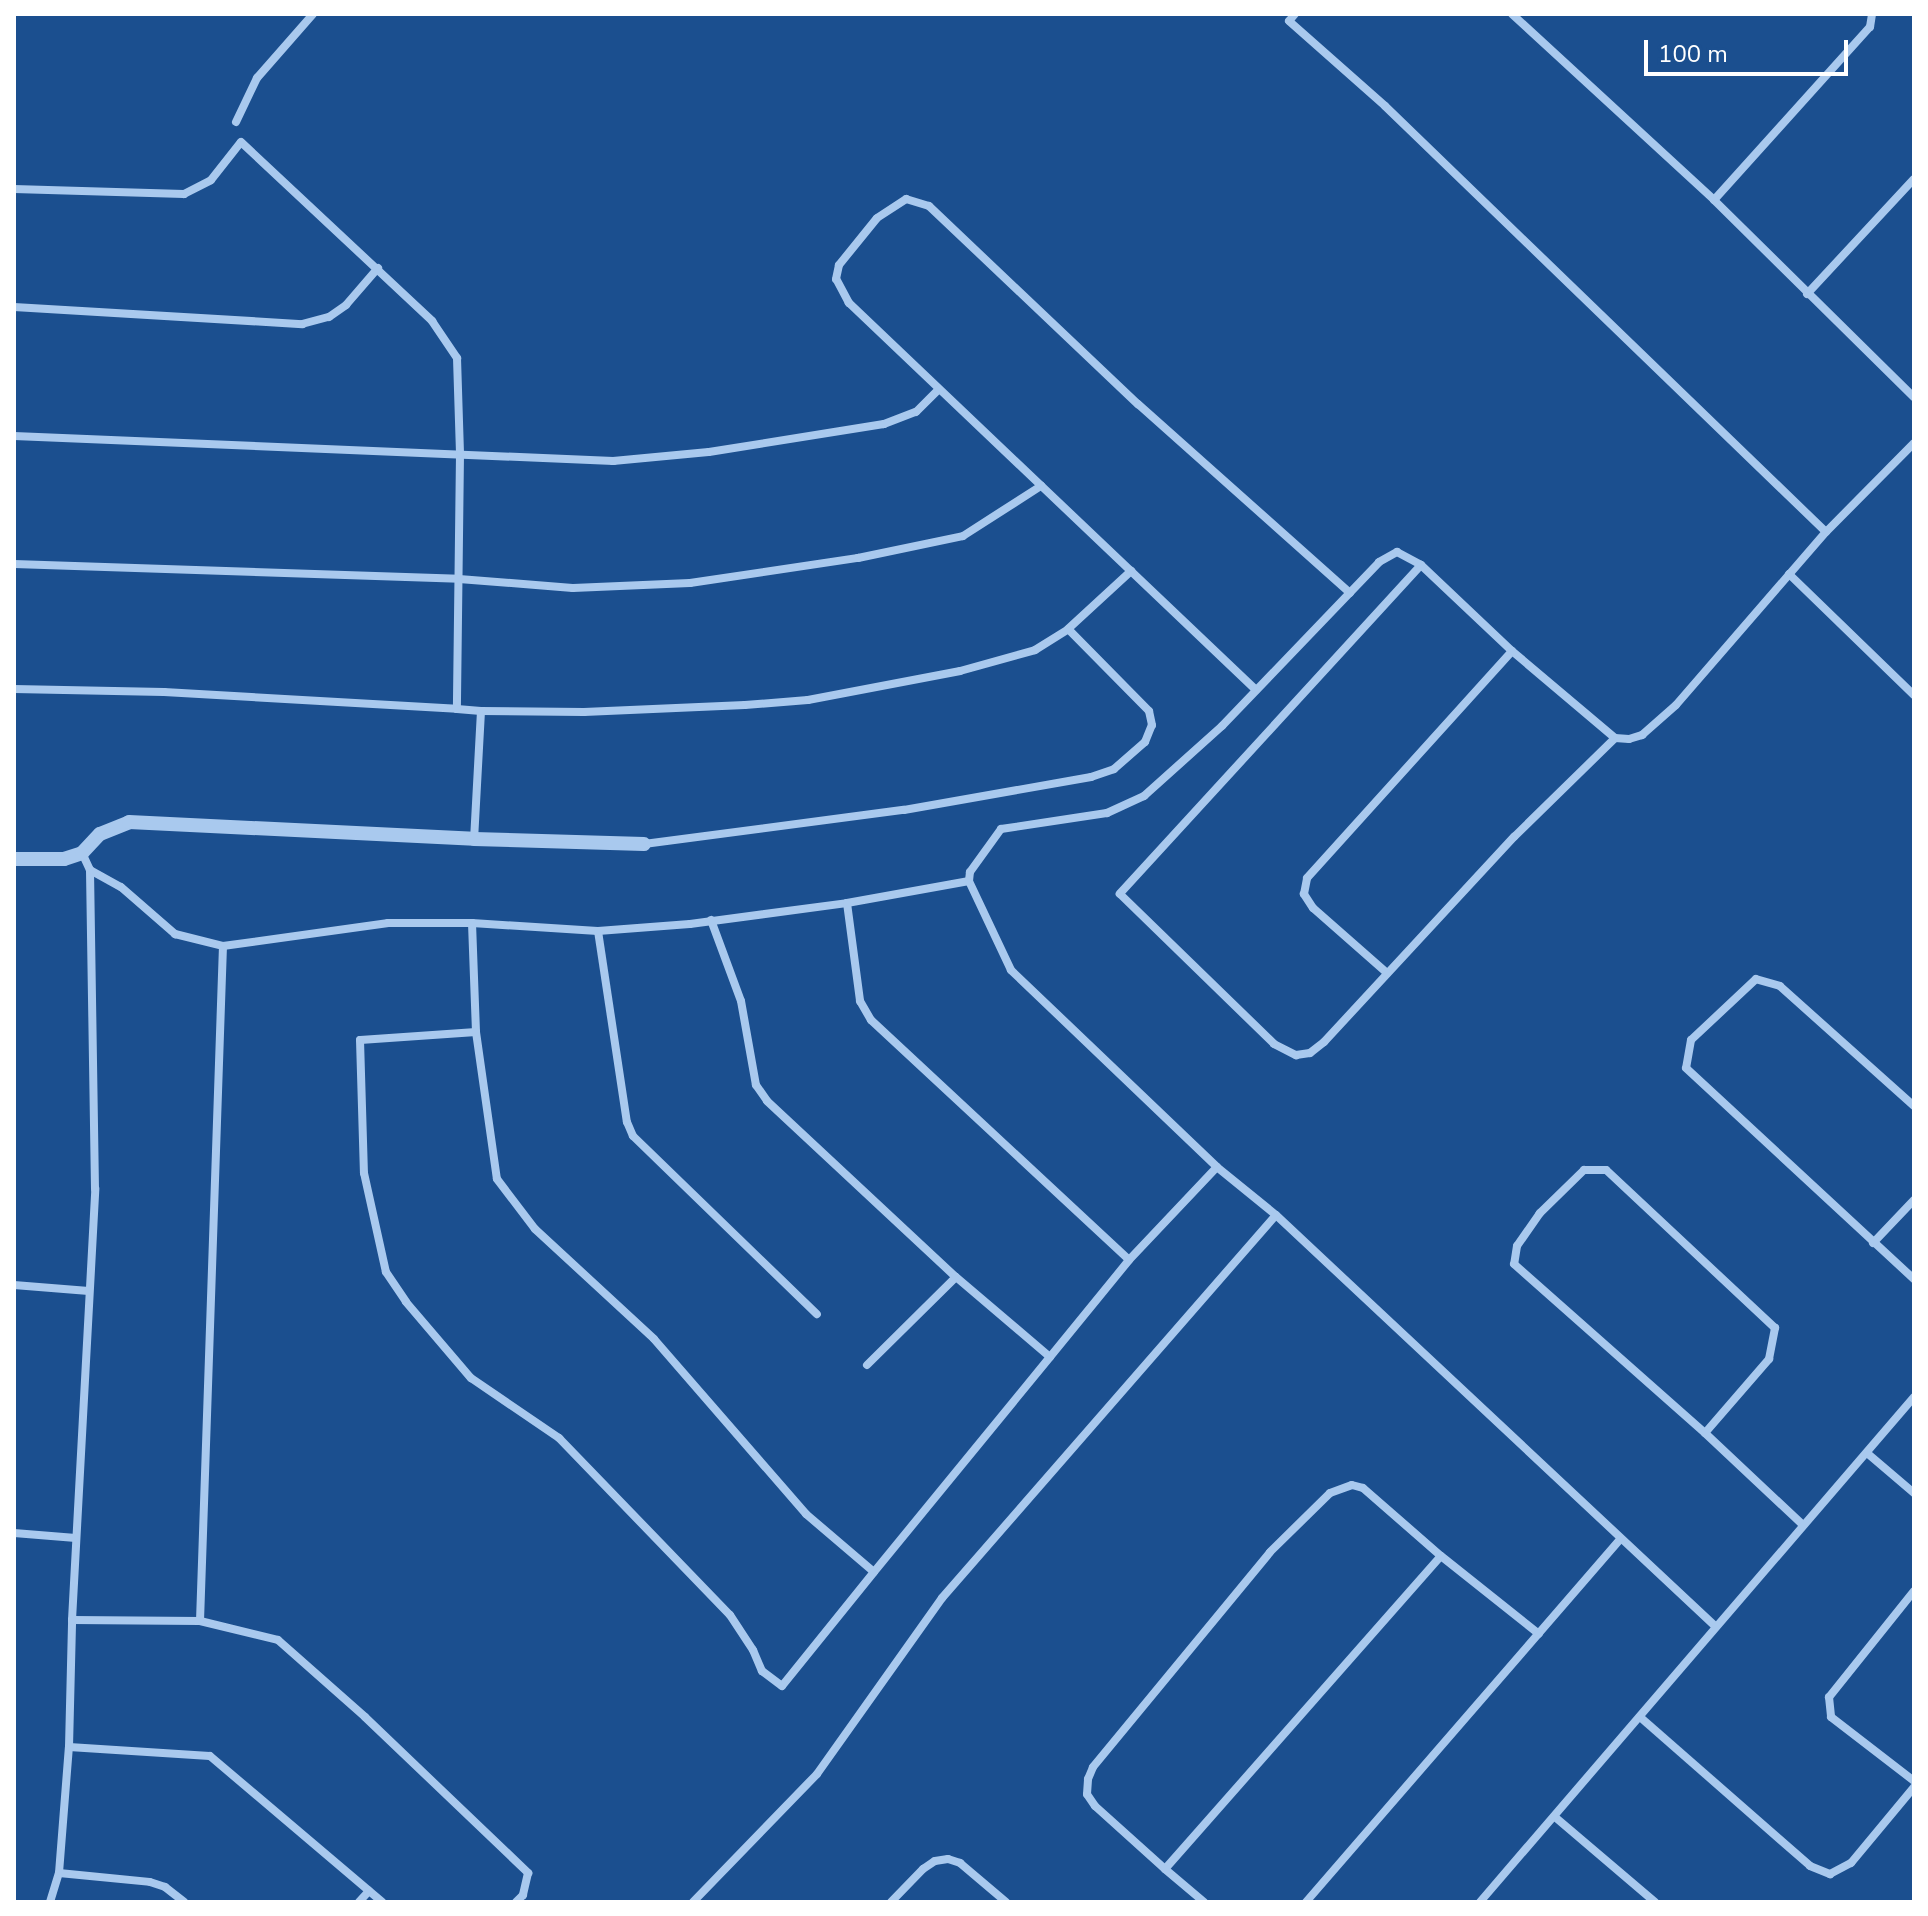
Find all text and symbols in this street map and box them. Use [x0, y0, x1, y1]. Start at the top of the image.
scale bar [1648, 24, 1852, 74]
text: 100 m [1658, 38, 1728, 70]

